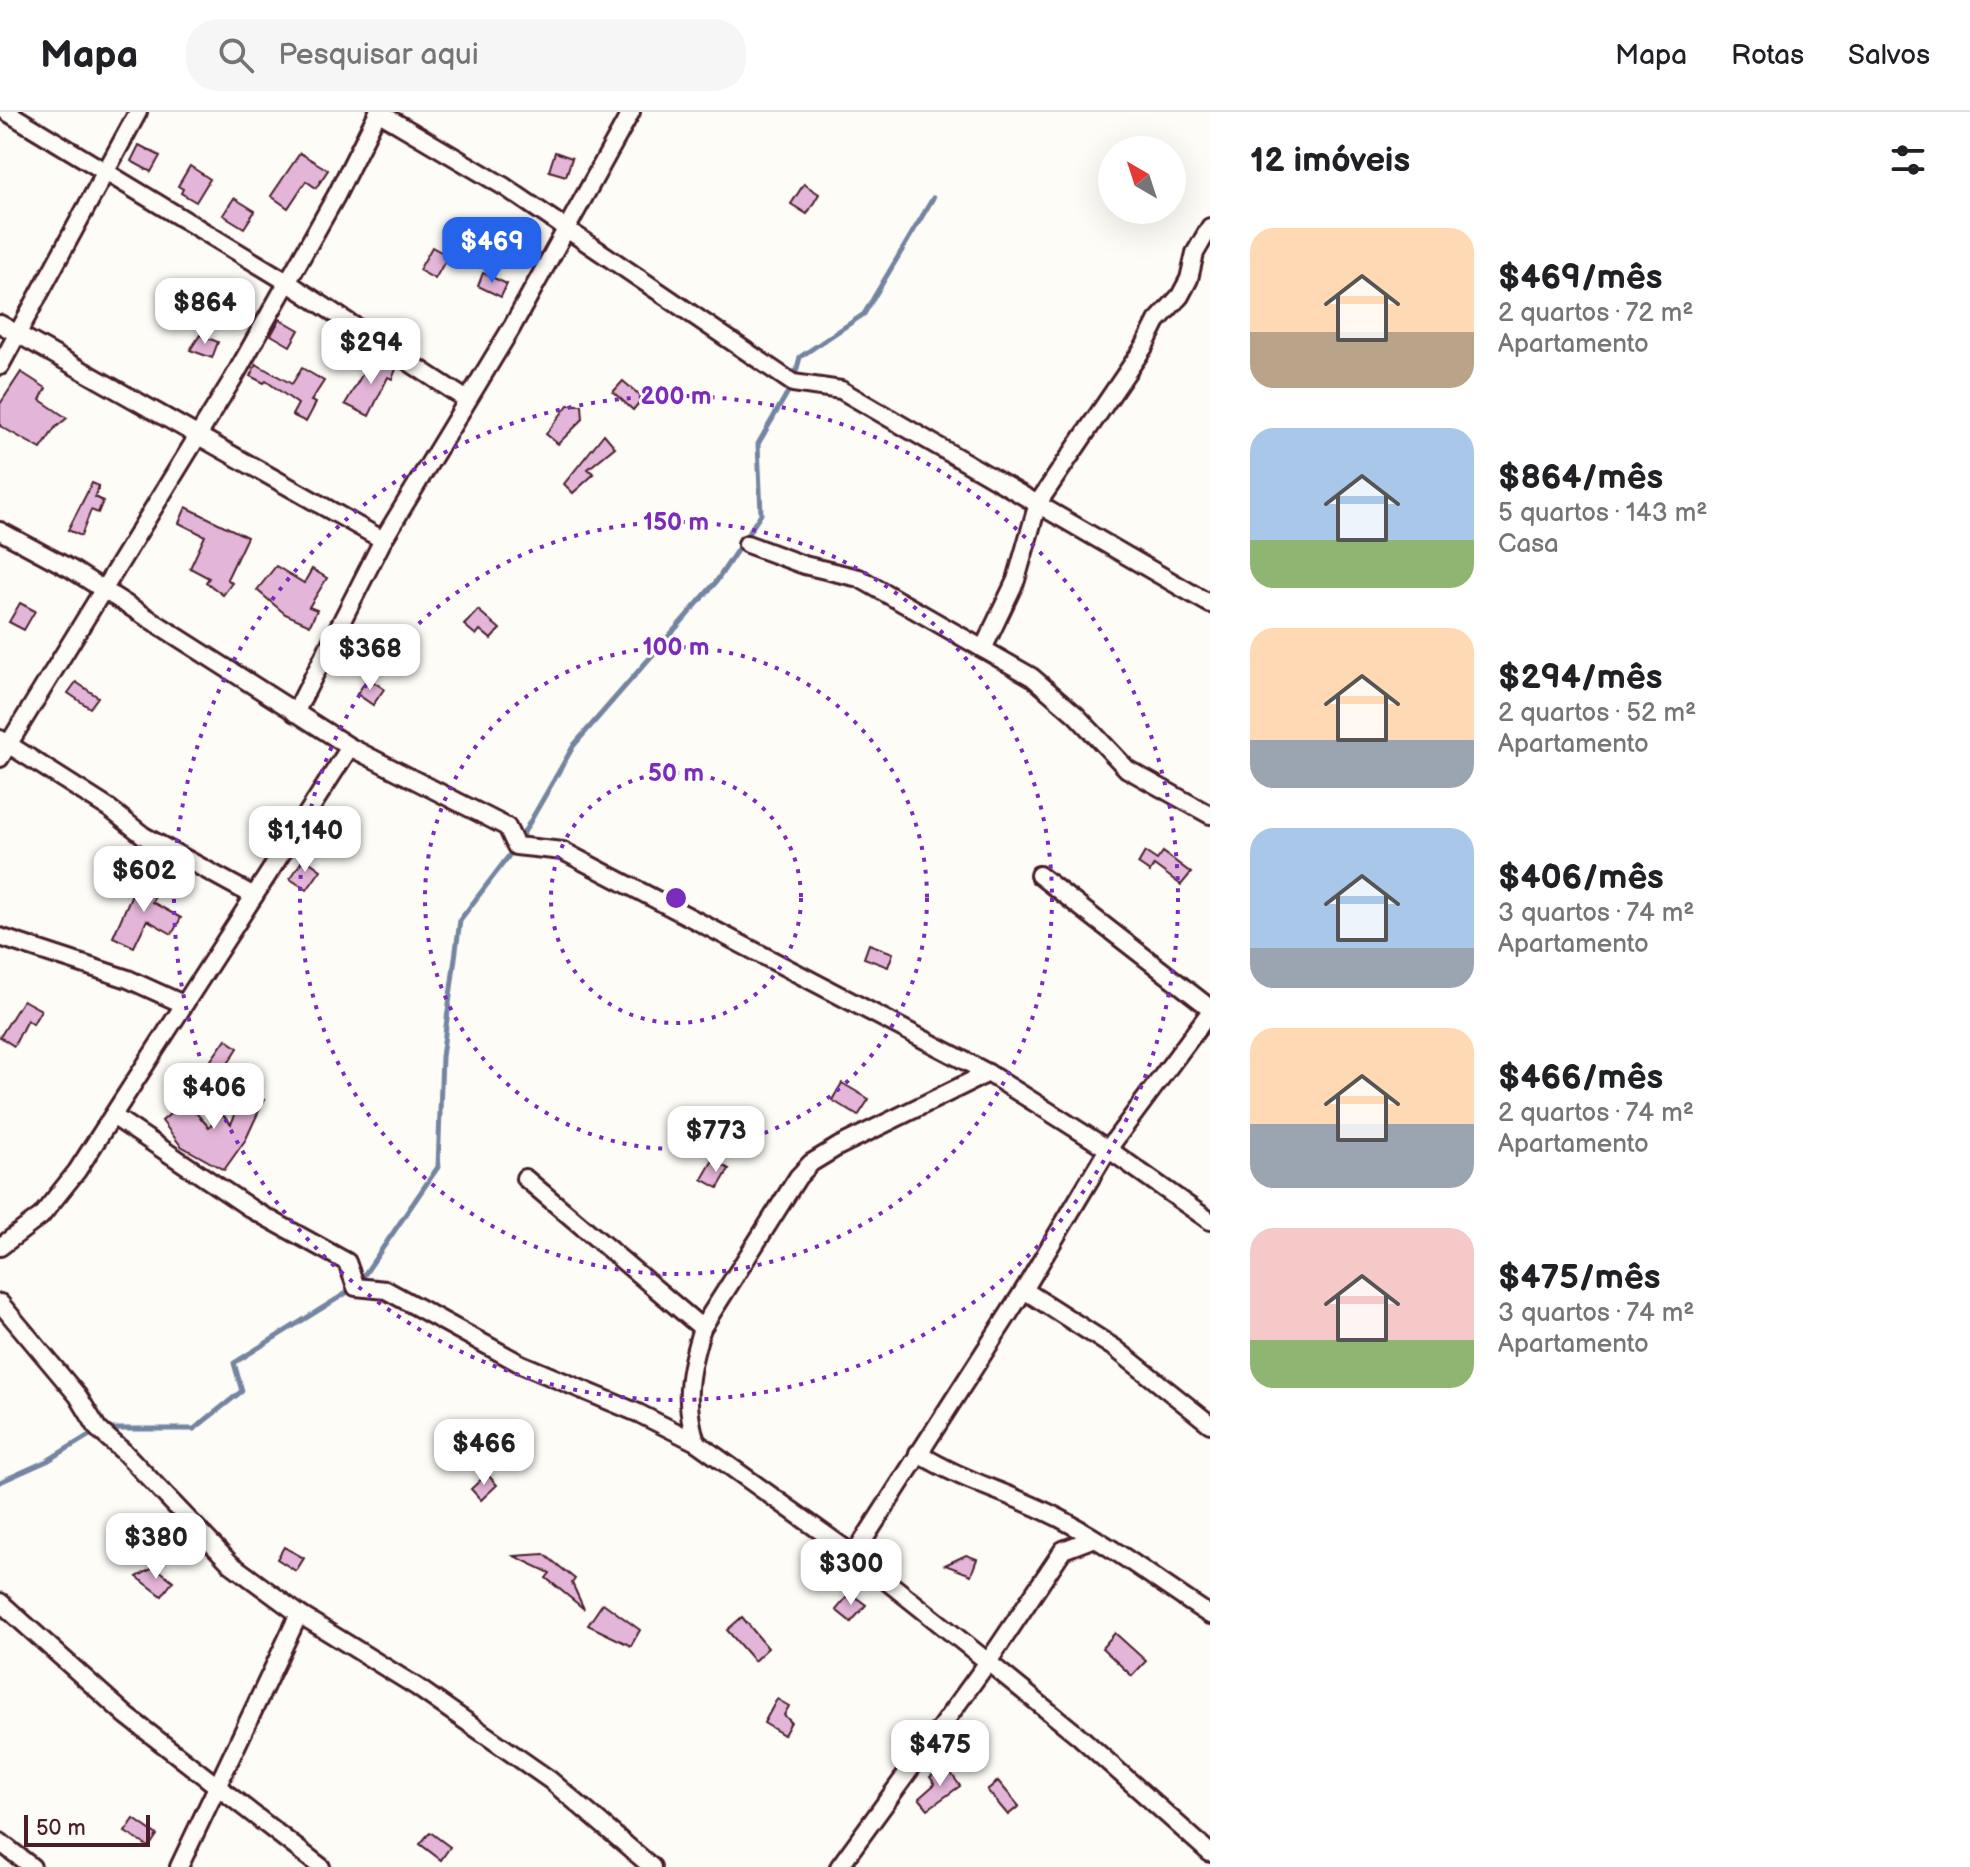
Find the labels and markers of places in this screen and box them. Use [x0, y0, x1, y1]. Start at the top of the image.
pin: $469 [445, 217, 539, 285]
pin: $864 [158, 278, 252, 346]
pin: $294 [324, 318, 418, 386]
pin: $368 [323, 624, 417, 692]
pin: $1,140 [240, 806, 370, 874]
pin: $602 [97, 846, 191, 914]
centre of rings [662, 884, 690, 912]
pin: $406 [167, 1063, 261, 1131]
pin: $773 [669, 1106, 763, 1174]
pin: $466 [437, 1419, 531, 1487]
pin: $380 [109, 1513, 203, 1581]
pin: $300 [804, 1539, 898, 1607]
pin: $475 [893, 1720, 987, 1788]

